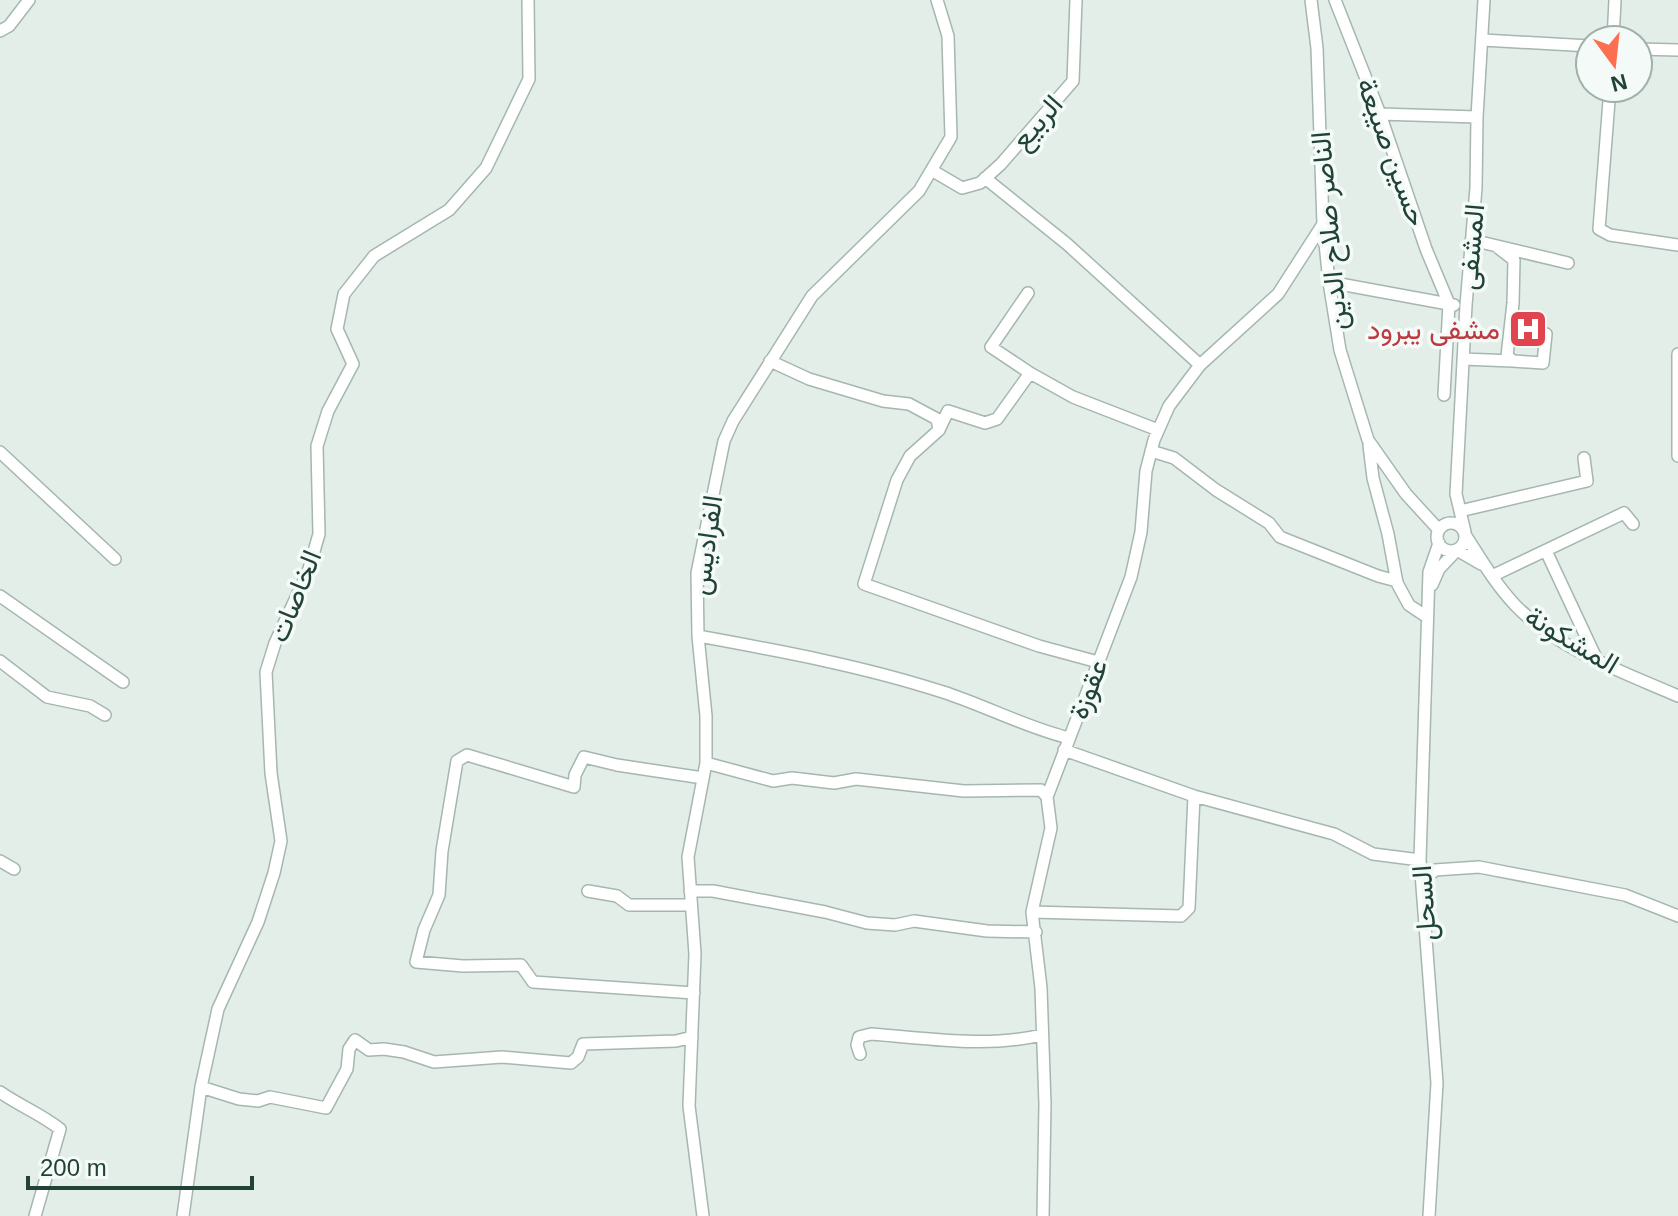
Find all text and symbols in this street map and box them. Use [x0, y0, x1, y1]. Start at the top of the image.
north arrow [1574, 24, 1654, 104]
text: N [1608, 69, 1630, 97]
street label: حسين صيبعة [1350, 74, 1433, 231]
street label: الربيع [1005, 89, 1072, 158]
street label: الناصر صلاح الدين [1305, 130, 1356, 332]
street label: المشفى [1452, 203, 1491, 291]
hospital icon: مشفى يبرود [1507, 308, 1549, 350]
place label: مشفى يبرود [1367, 314, 1500, 347]
street label: الفراديس [684, 493, 730, 597]
street label: الخاصات [263, 546, 327, 646]
street label: المشكونة [1519, 600, 1624, 682]
street label: عقوزة [1063, 655, 1115, 724]
street label: السحل [1406, 864, 1443, 942]
scale bar [28, 1140, 252, 1190]
text: 200 m [40, 1154, 107, 1181]

